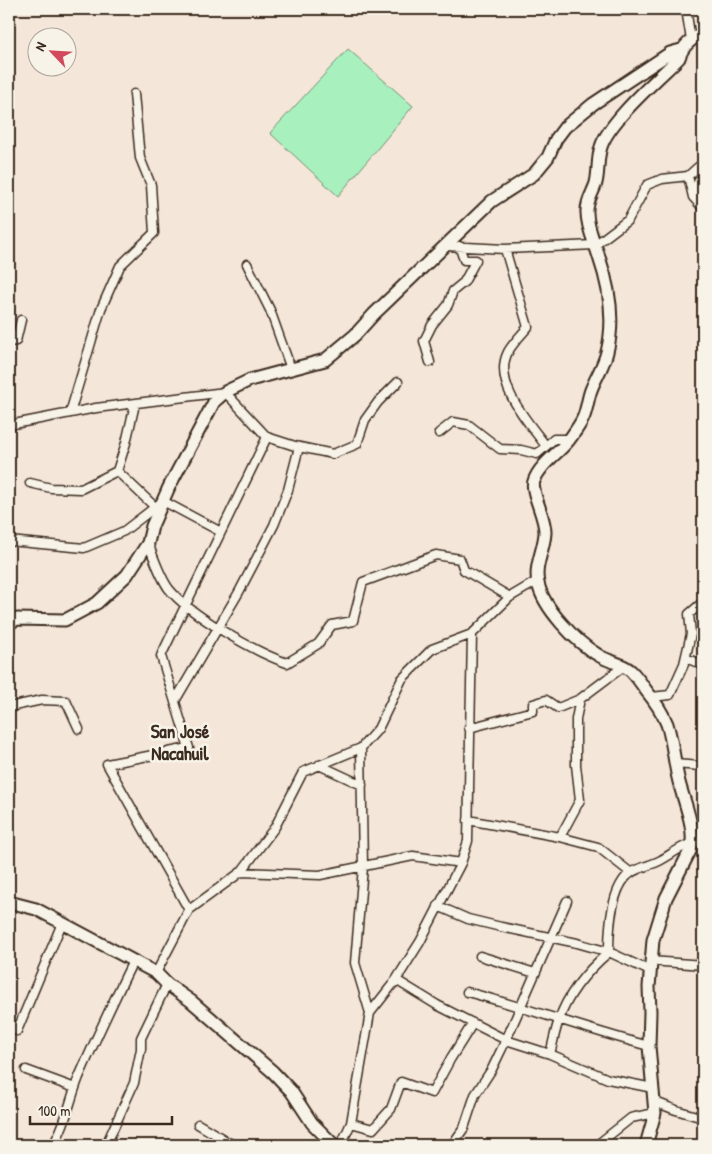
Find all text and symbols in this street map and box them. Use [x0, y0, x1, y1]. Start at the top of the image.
north arrow [28, 28, 78, 78]
text: N [30, 38, 50, 54]
district label: San José Nacahuil [151, 718, 210, 766]
scale bar [30, 1094, 172, 1126]
text: 100 m [38, 1100, 71, 1121]

